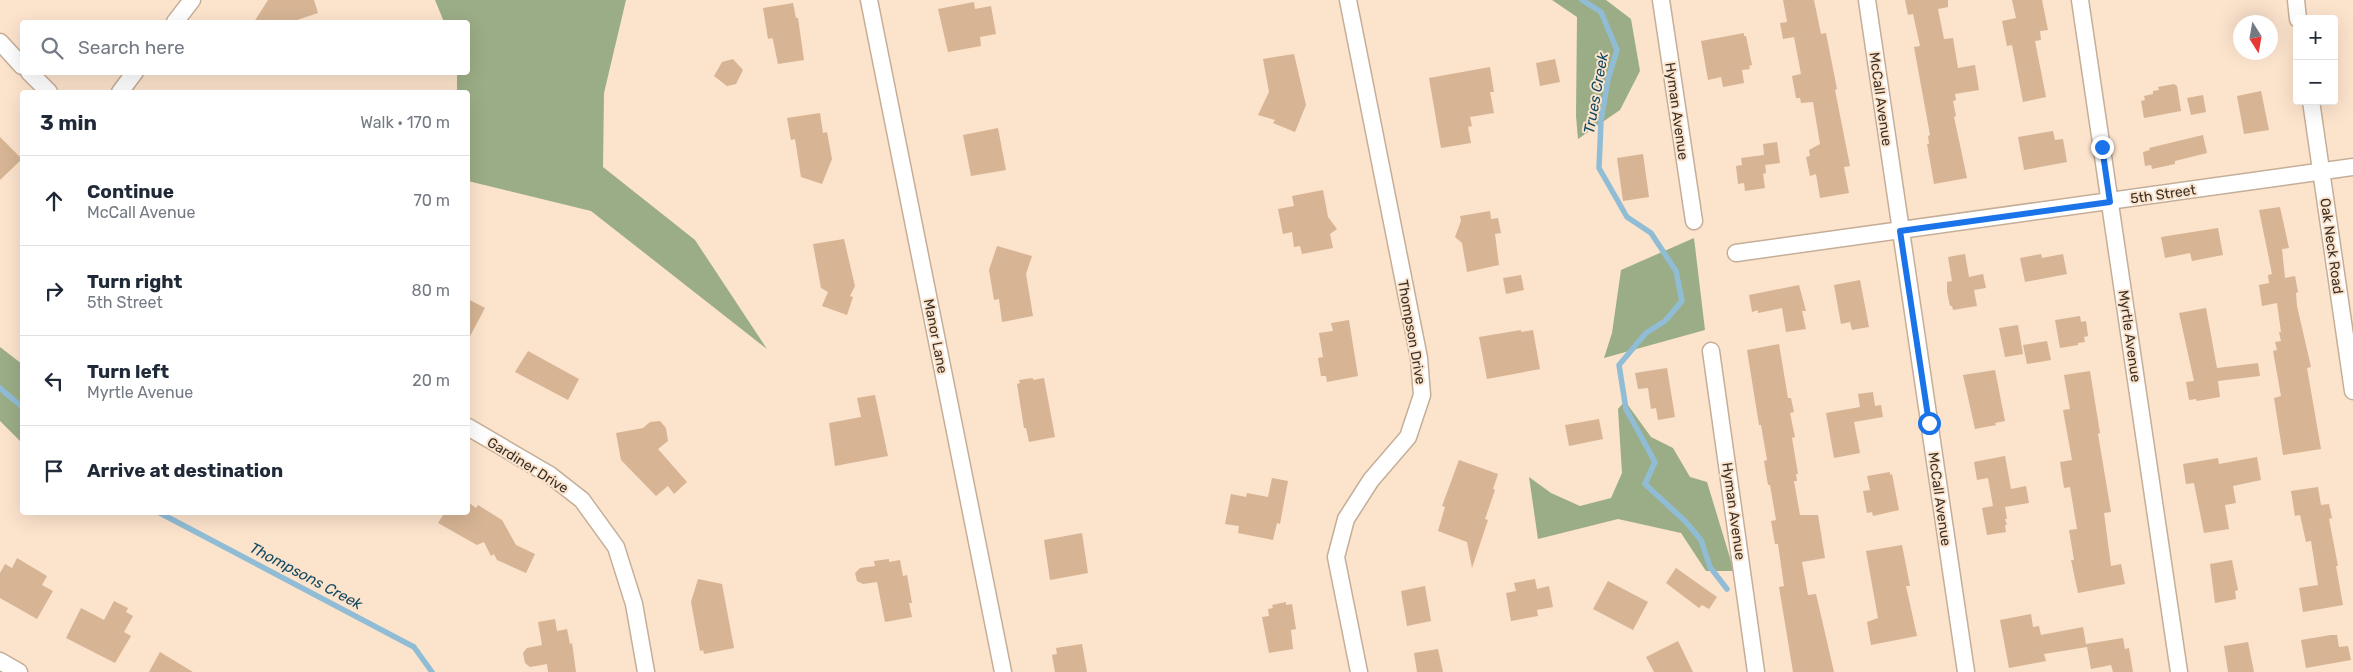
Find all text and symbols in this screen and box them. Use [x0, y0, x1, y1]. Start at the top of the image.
north arrow [2233, 15, 2278, 60]
map controls [2293, 15, 2338, 105]
button: + [2293, 15, 2338, 60]
search box [20, 20, 470, 75]
icon: search [38, 34, 66, 62]
text: Search here [78, 36, 185, 59]
water label: Trues Creek [1580, 51, 1612, 135]
street label: McCall Avenue [1865, 51, 1896, 147]
button: − [2293, 60, 2338, 105]
street label: Hyman Avenue [1661, 61, 1692, 161]
text: 3 min [40, 110, 97, 135]
text: Walk · 170 m [360, 113, 450, 132]
route end [2091, 136, 2114, 159]
text: Continue [87, 180, 174, 203]
street label: 5th Street [2129, 181, 2198, 208]
icon: ahead [40, 187, 68, 215]
text: 70 m [413, 191, 450, 210]
street label: Oak Neck Road [2316, 197, 2347, 295]
text: McCall Avenue [87, 203, 195, 222]
text: Turn right [87, 270, 182, 293]
icon: right [40, 277, 68, 305]
street label: Thompson Drive [1394, 278, 1429, 386]
text: 80 m [412, 281, 450, 300]
street label: Myrtle Avenue [2115, 289, 2144, 383]
text: 5th Street [87, 293, 163, 312]
street label: Manor Lane [920, 297, 951, 375]
text: Turn left [87, 360, 169, 383]
icon: left [40, 367, 68, 395]
text: 20 m [412, 371, 450, 390]
text: Myrtle Avenue [87, 383, 193, 402]
route start [1918, 412, 1941, 435]
street label: Gardiner Drive [484, 434, 572, 497]
street label: McCall Avenue [1924, 451, 1955, 547]
icon: arrive [40, 457, 68, 485]
text: Arrive at destination [87, 459, 283, 482]
street label: Hyman Avenue [1718, 461, 1749, 561]
water label: Thompsons Creek [247, 539, 366, 613]

